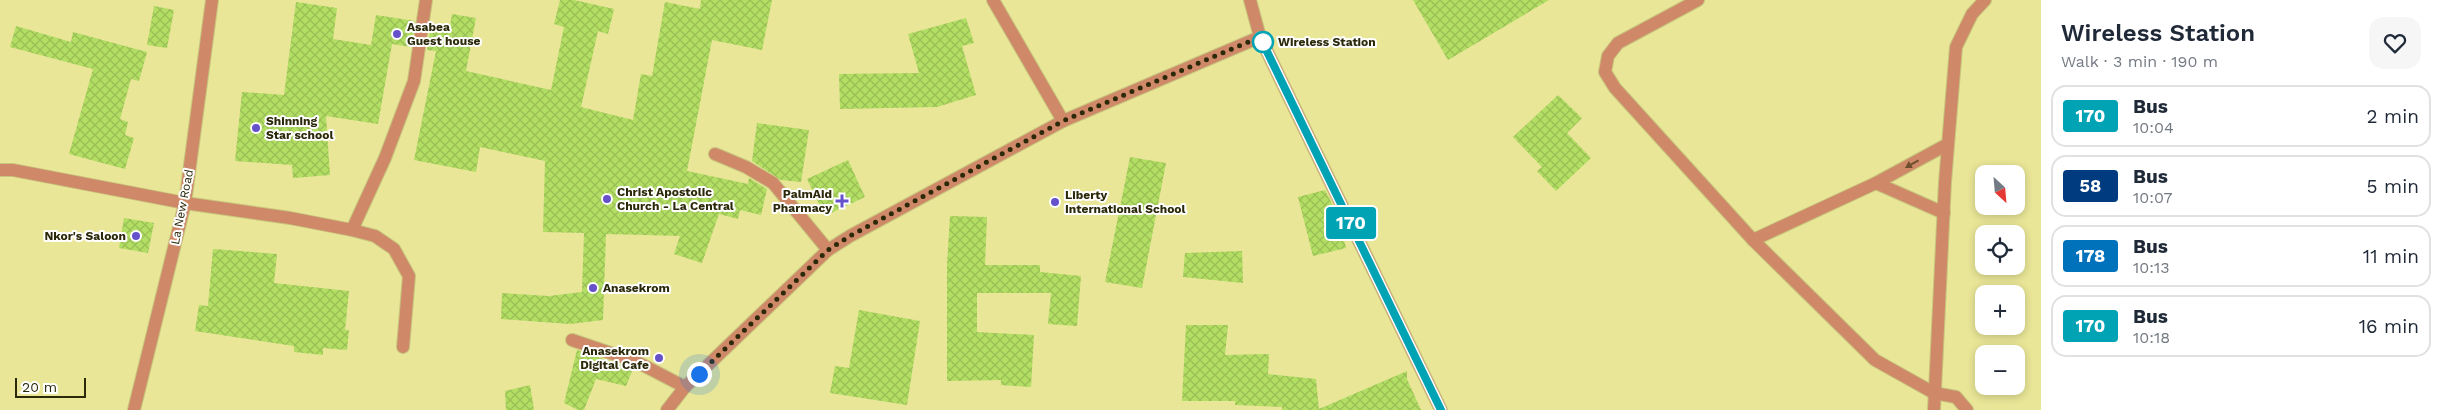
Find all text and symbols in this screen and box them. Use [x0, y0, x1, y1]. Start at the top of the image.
button: heart [2369, 17, 2421, 69]
text: Wireless Station [2061, 19, 2255, 47]
place label: Asabea Guest house [407, 20, 481, 48]
marker: Asabea Guest house [391, 28, 403, 40]
marker: Wireless Station [1252, 31, 1274, 53]
place label: Wireless Station [1278, 35, 1376, 49]
text: Walk · 3 min · 190 m [2061, 52, 2218, 71]
text: Bus [2133, 95, 2168, 118]
text: 170 [2076, 105, 2105, 126]
text: 2 min [2367, 105, 2419, 128]
place label: Shinning Star school [266, 114, 333, 142]
text: 10:04 [2133, 118, 2174, 137]
marker: Shinning Star school [250, 122, 262, 134]
one-way arrow [1905, 160, 1919, 168]
north arrow [1975, 165, 2025, 215]
map controls [1975, 165, 2025, 395]
text: Bus [2133, 165, 2168, 188]
street label: La New Road [168, 168, 196, 246]
text: 58 [2080, 175, 2101, 196]
text: 5 min [2367, 175, 2419, 198]
place label: Christ Apostolic Church - La Central [617, 185, 734, 213]
place label: PalmAid Pharmacy [773, 187, 832, 215]
place label: Liberty International School [1065, 188, 1186, 216]
text: 10:07 [2133, 188, 2173, 207]
marker: Christ Apostolic Church - La Central [601, 193, 613, 205]
marker: PalmAid Pharmacy [836, 195, 848, 207]
marker: Liberty International School [1049, 196, 1061, 208]
line badge: 170 [1322, 207, 1380, 239]
text: 170 [1336, 212, 1366, 233]
button: locate [1975, 225, 2025, 275]
place label: Nkor's Saloon [44, 229, 126, 243]
marker: Nkor's Saloon [130, 230, 142, 242]
text: Bus [2133, 235, 2168, 258]
text: 178 [2076, 245, 2105, 266]
text: 11 min [2363, 245, 2419, 268]
text: 10:13 [2133, 258, 2170, 277]
place label: Anasekrom [603, 281, 670, 295]
marker: Anasekrom [587, 282, 599, 294]
button: + [1975, 285, 2025, 335]
text: Bus [2133, 305, 2168, 328]
text: 170 [2076, 315, 2105, 336]
text: 16 min [2359, 315, 2419, 338]
text: 10:18 [2133, 328, 2170, 347]
place label: Anasekrom Digital Cafe [580, 344, 649, 372]
button: − [1975, 345, 2025, 395]
marker: Anasekrom Digital Cafe [653, 352, 665, 364]
your location [687, 362, 712, 387]
scale bar [15, 375, 86, 398]
text: 20 m [22, 379, 57, 395]

